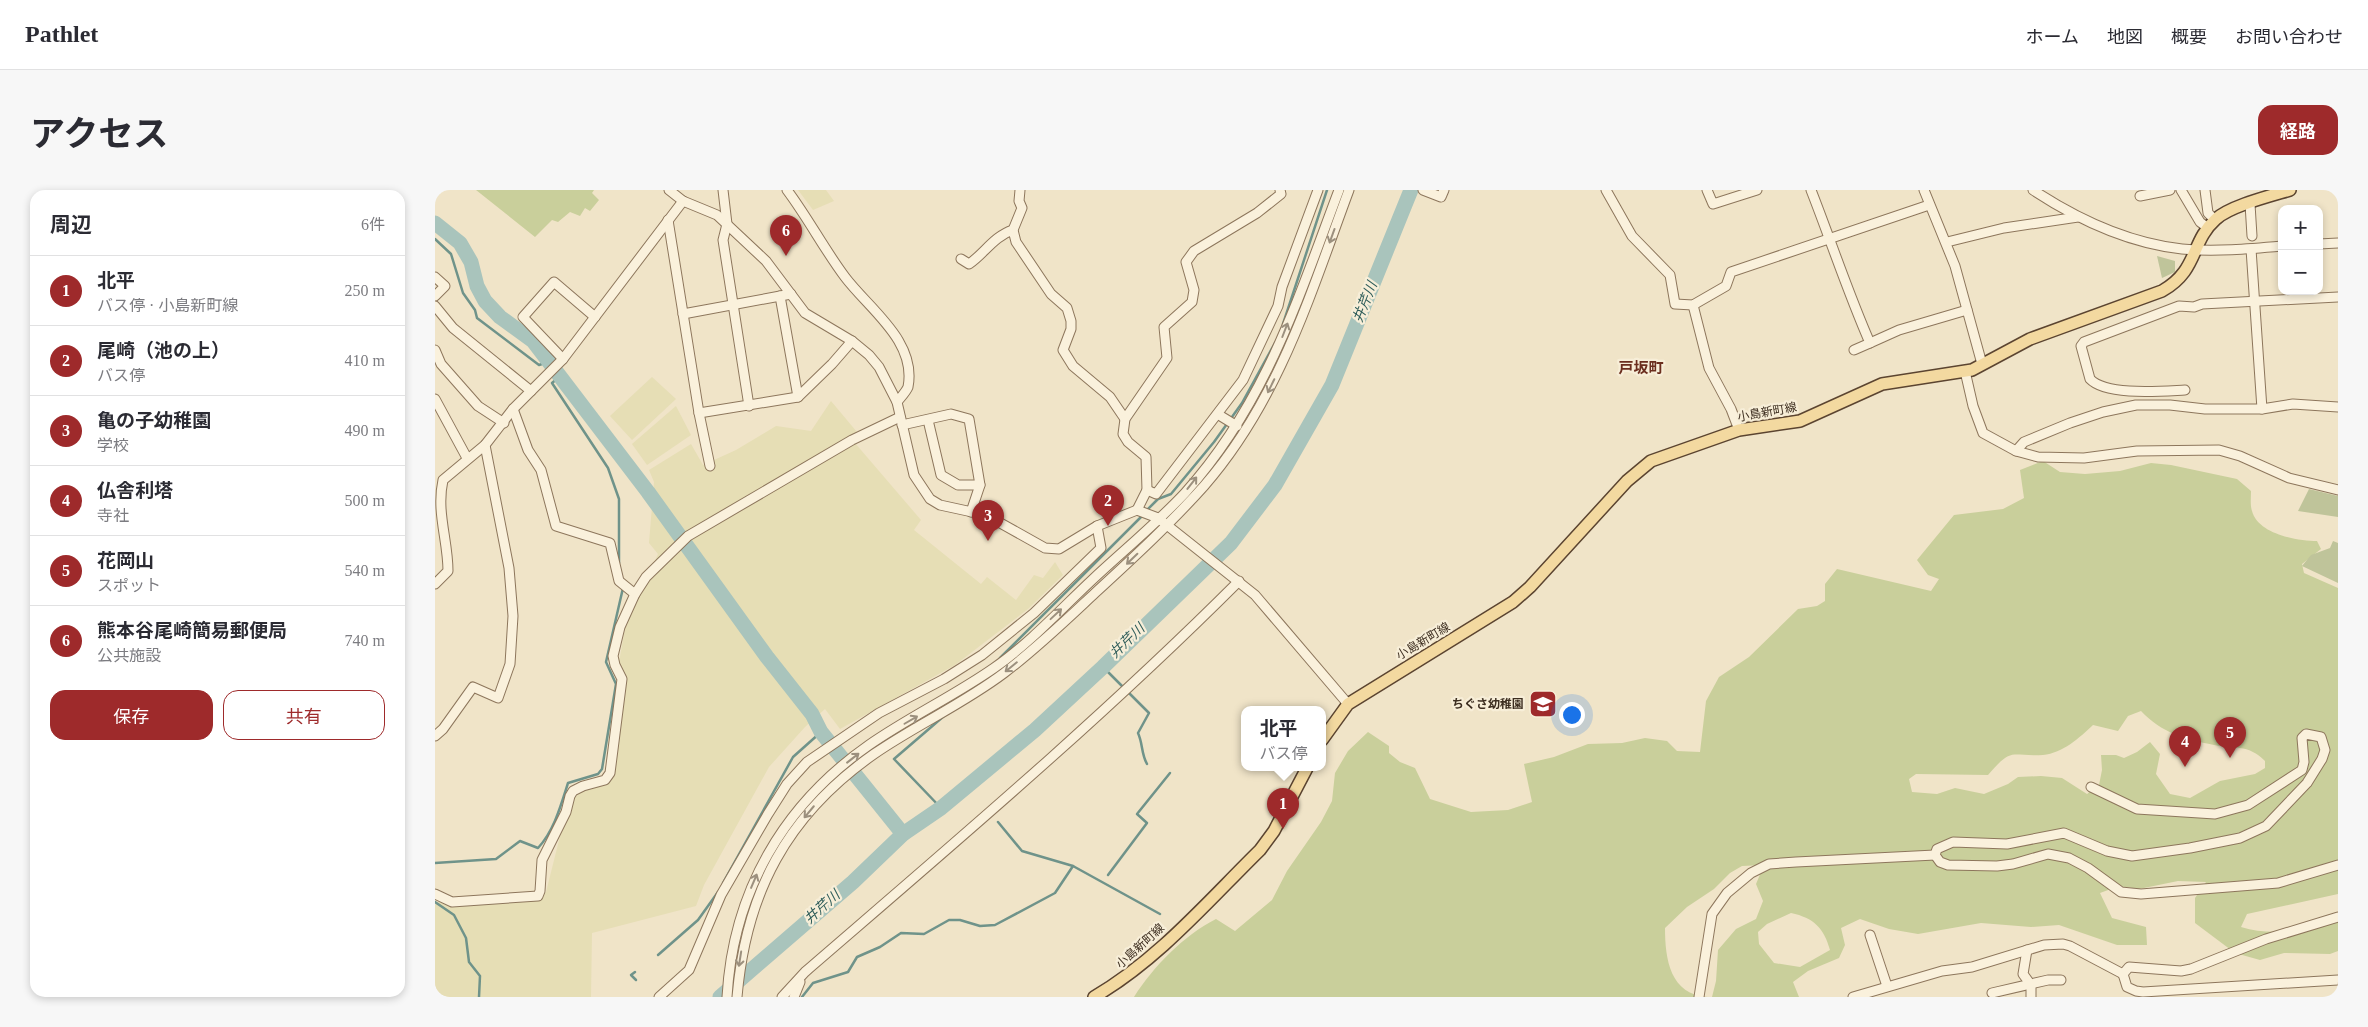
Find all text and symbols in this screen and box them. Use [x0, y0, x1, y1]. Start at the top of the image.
text: Pathlet [25, 21, 98, 47]
text: ホーム [2026, 27, 2079, 47]
text: 地図 [2107, 27, 2143, 47]
text: 概要 [2171, 27, 2207, 47]
text: お問い合わせ [2235, 27, 2343, 47]
button: 経路 [2258, 105, 2338, 155]
text: アクセス [30, 115, 168, 154]
map controls [2278, 205, 2323, 295]
button: + [2278, 205, 2323, 250]
text: 周辺 [50, 213, 92, 237]
pin: 6 [770, 215, 802, 256]
text: 6件 [361, 216, 385, 233]
one-way arrow [1327, 227, 1336, 243]
button: − [2278, 250, 2323, 295]
text: 北平 [97, 270, 135, 291]
water label: 井芹川 [1350, 278, 1381, 324]
text: 1 [62, 282, 70, 299]
text: 250 m [345, 282, 385, 299]
text: バス停 · 小島新町線 [97, 297, 238, 314]
one-way arrow [1282, 323, 1291, 338]
text: 尾崎（池の上） [97, 340, 230, 361]
text: 2 [62, 352, 70, 369]
text: 410 m [345, 352, 385, 369]
district label: 戸坂町 [1618, 360, 1664, 376]
text: バス停 [97, 367, 145, 384]
one-way arrow [1266, 378, 1275, 393]
street label: 小島新町線 [1736, 400, 1798, 424]
text: 亀の子幼稚園 [97, 410, 211, 431]
text: 3 [62, 422, 70, 439]
text: 490 m [345, 422, 385, 439]
text: 学校 [97, 437, 129, 454]
one-way arrow [1187, 477, 1198, 490]
text: 仏舎利塔 [97, 480, 173, 501]
pin: 2 [1092, 485, 1124, 526]
text: 4 [62, 492, 70, 509]
text: 500 m [345, 492, 385, 509]
pin: 3 [972, 500, 1004, 541]
text: 寺社 [97, 507, 129, 524]
text: 花岡山 [97, 550, 154, 571]
one-way arrow [1125, 553, 1138, 565]
text: 5 [62, 562, 70, 579]
text: 540 m [345, 562, 385, 579]
text: スポット [97, 577, 161, 594]
one-way arrow [1049, 608, 1062, 620]
text: 熊本谷尾崎簡易郵便局 [97, 620, 287, 641]
water label: 井芹川 [1107, 620, 1149, 661]
street label: 小島新町線 [1394, 620, 1452, 662]
text: 6 [62, 632, 70, 649]
text: 740 m [345, 632, 385, 649]
text: 公共施設 [97, 647, 161, 664]
one-way arrow [1005, 662, 1018, 673]
school or university icon: ちぐさ幼稚園 [1528, 689, 1558, 719]
button: 保存 [50, 690, 213, 740]
button: 共有 [223, 690, 385, 740]
place label: ちぐさ幼稚園 [1452, 697, 1524, 711]
your location [1559, 702, 1585, 728]
popup [1241, 706, 1326, 771]
one-way arrow [903, 715, 918, 724]
pin: 5 [2214, 717, 2246, 758]
text: 北平 [1259, 718, 1298, 739]
pin: 4 [2169, 726, 2201, 767]
text: バス停 [1259, 745, 1308, 762]
one-way arrow [846, 752, 859, 763]
pin: 1 [1267, 788, 1299, 829]
one-way arrow [803, 806, 814, 819]
one-way arrow [749, 874, 759, 889]
water label: 井芹川 [801, 886, 844, 927]
street label: 小島新町線 [1113, 921, 1167, 971]
one-way arrow [735, 951, 745, 967]

